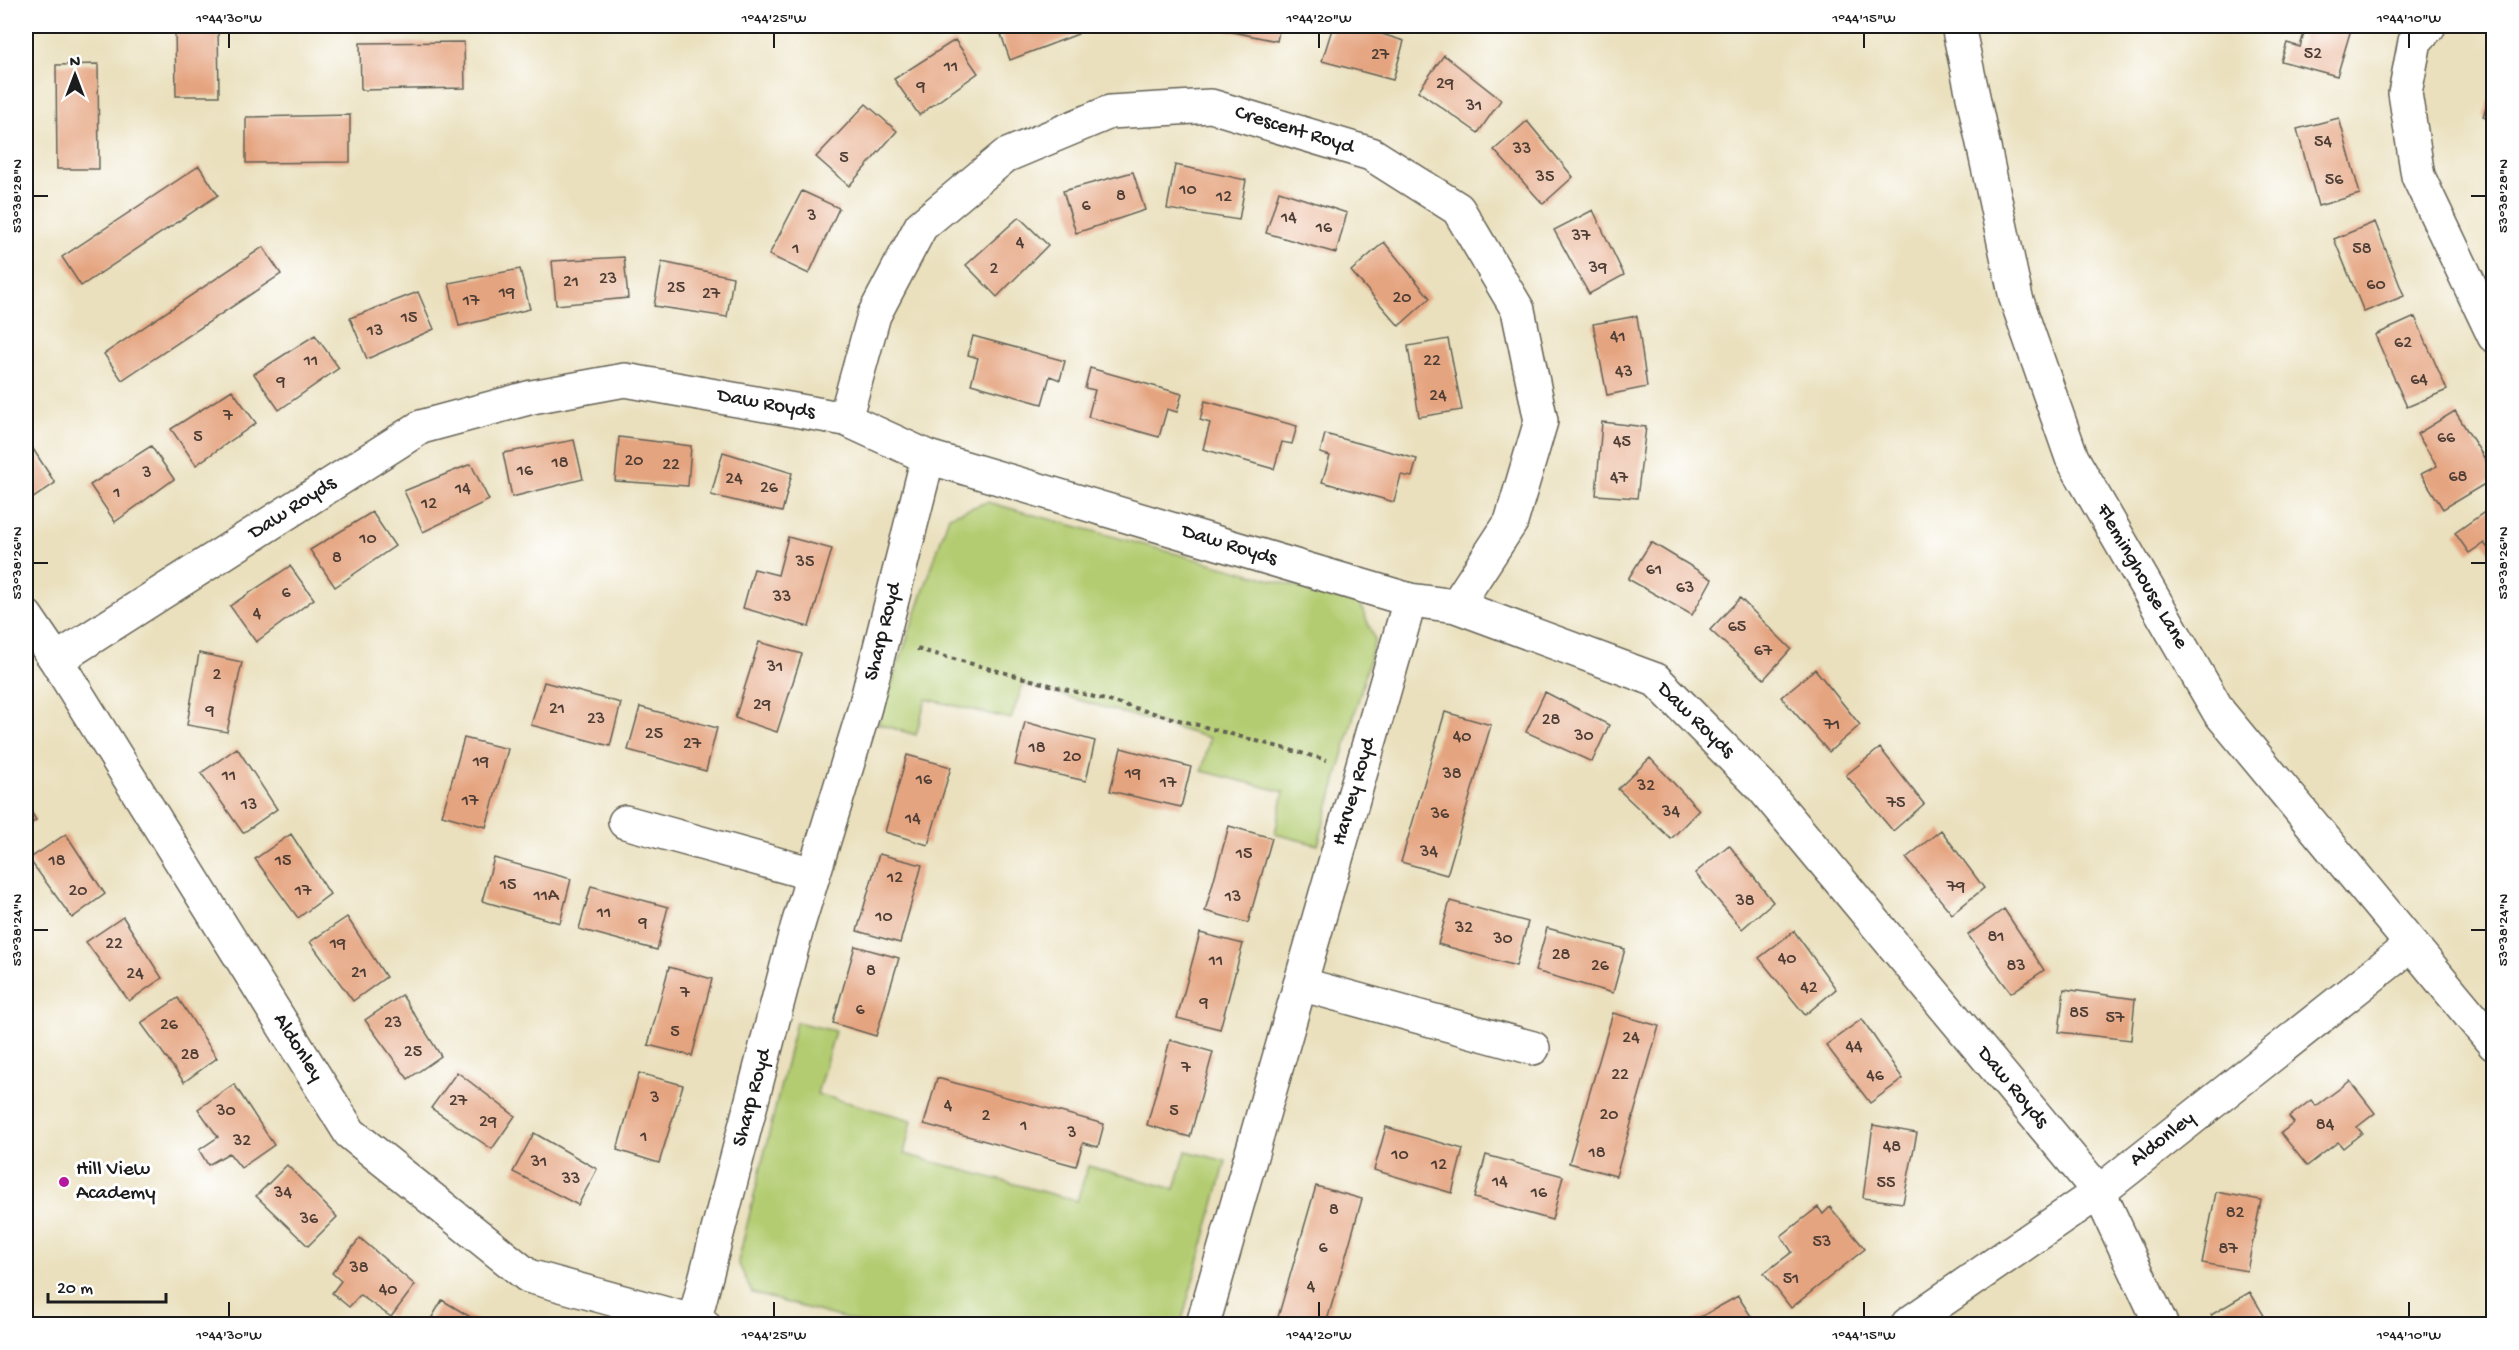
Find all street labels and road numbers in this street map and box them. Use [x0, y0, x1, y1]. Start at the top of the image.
street label: Crescent Royd [1231, 101, 1358, 161]
street label: Daw Royds [713, 384, 818, 426]
street label: Daw Royds [243, 471, 342, 547]
street label: Fleminghouse Lane [2089, 499, 2193, 655]
street label: Daw Royds [1176, 519, 1281, 573]
street label: Sharp Royd [860, 579, 909, 684]
street label: Daw Royds [1649, 676, 1740, 765]
street label: Harvey Royd [1328, 734, 1383, 849]
street label: Aldonley [266, 1009, 328, 1087]
street label: Daw Royds [1969, 1041, 2054, 1135]
street label: Sharp Royd [728, 1045, 778, 1150]
street label: Aldonley [2125, 1107, 2201, 1173]

